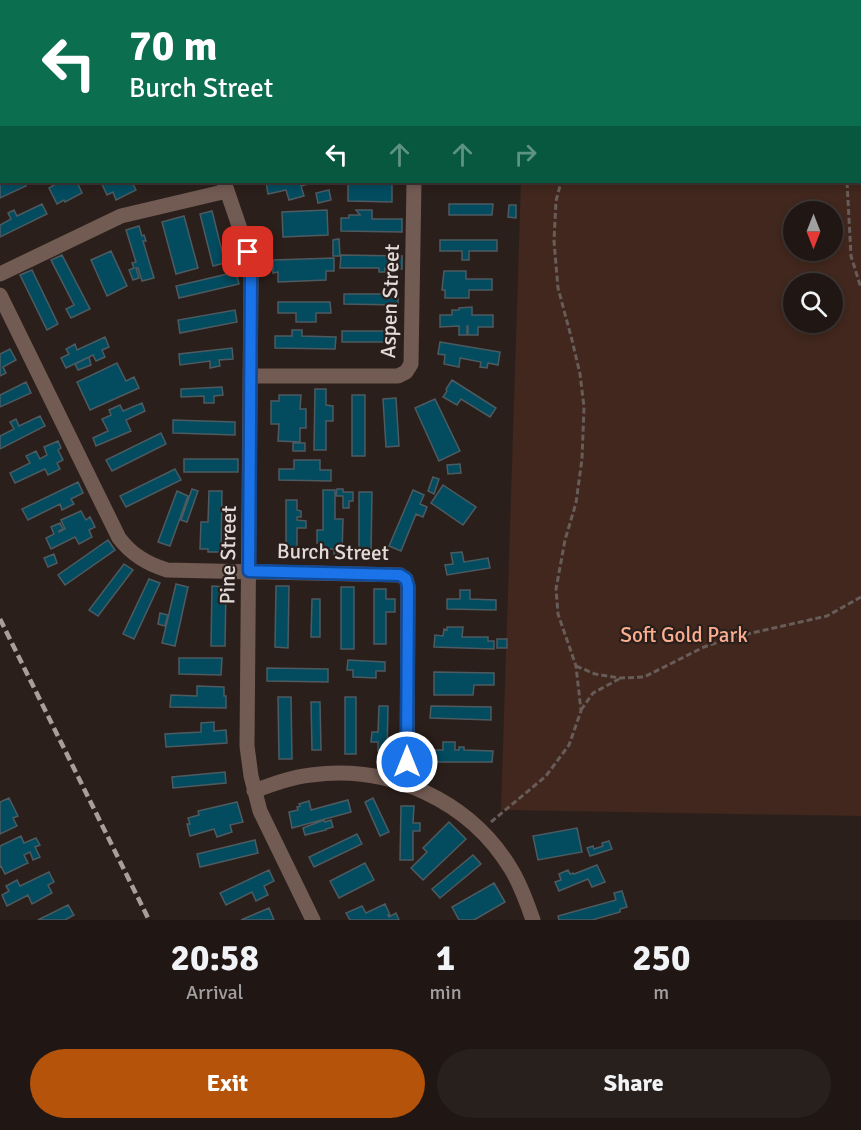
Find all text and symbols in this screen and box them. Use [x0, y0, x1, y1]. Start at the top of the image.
text: 70 m [129, 21, 218, 72]
icon: left [30, 24, 108, 102]
text: Burch Street [129, 72, 273, 105]
icon: left [320, 138, 353, 171]
icon: ahead [383, 138, 416, 171]
icon: ahead [446, 138, 479, 171]
icon: right [509, 138, 542, 171]
north arrow [783, 201, 843, 261]
map controls [783, 201, 843, 333]
pin [222, 226, 273, 277]
icon: arrive [231, 235, 264, 268]
street label: Aspen Street [375, 243, 405, 359]
button: search [783, 273, 843, 333]
street label: Pine Street [214, 505, 242, 605]
street label: Burch Street [277, 538, 389, 566]
park label: Soft Gold Park [620, 622, 748, 648]
position arrow [375, 730, 439, 794]
text: 20:58 [171, 936, 259, 981]
text: 1 [436, 936, 455, 981]
text: 250 [632, 936, 690, 981]
text: Arrival [186, 980, 243, 1005]
text: min [429, 980, 462, 1005]
text: m [653, 980, 669, 1005]
button: Exit [30, 1049, 425, 1118]
button: Share [437, 1049, 831, 1118]

